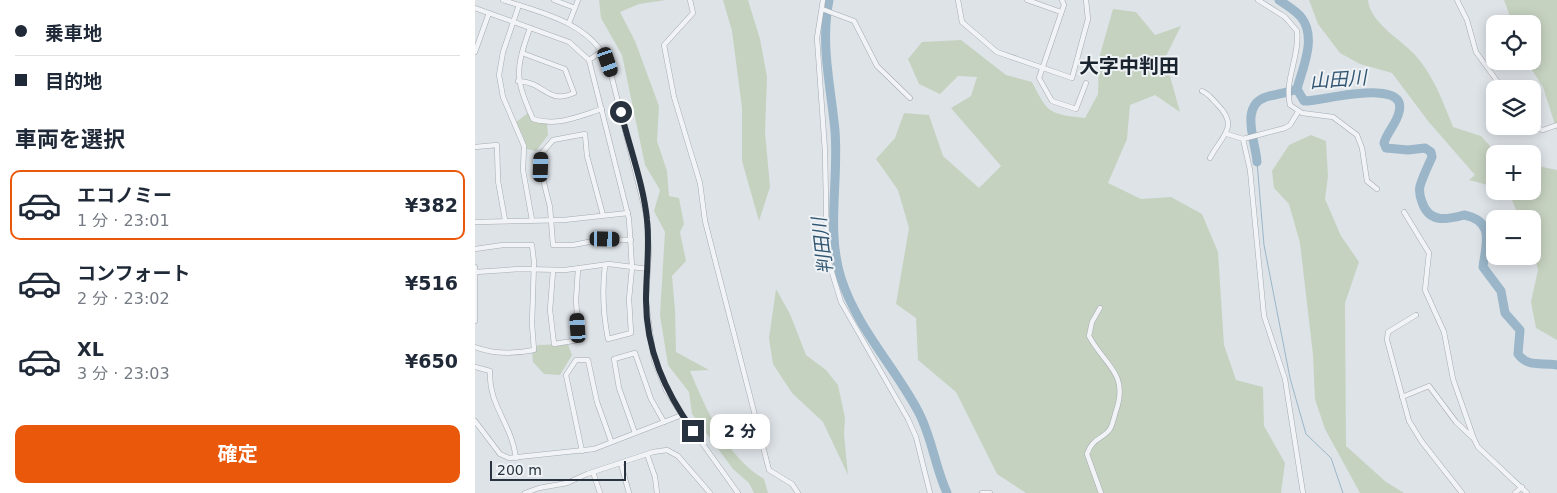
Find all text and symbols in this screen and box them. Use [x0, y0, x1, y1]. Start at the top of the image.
map controls [1486, 15, 1541, 265]
button: locate [1486, 15, 1541, 70]
text: 乗車地 [45, 22, 102, 44]
car [596, 45, 619, 79]
district label: 大字中判田 [1079, 54, 1179, 78]
water label: 山田川 [1309, 66, 1369, 92]
text: 目的地 [45, 70, 102, 92]
button: layers [1486, 80, 1541, 135]
route start [610, 101, 632, 123]
text: 車両を選択 [15, 127, 125, 152]
button: + [1486, 145, 1541, 200]
car [532, 152, 549, 182]
icon: car [17, 183, 62, 228]
text: エコノミー [77, 184, 172, 206]
text: ¥382 [405, 194, 458, 216]
button: − [1486, 210, 1541, 265]
text: 1 分 · 23:01 [77, 211, 170, 230]
water label: 判田川 [807, 214, 836, 276]
car [589, 231, 620, 247]
icon: car [17, 261, 62, 306]
text: コンフォート [77, 262, 190, 284]
text: ¥516 [405, 272, 458, 294]
text: 2 分 · 23:02 [77, 289, 170, 308]
car [569, 313, 586, 343]
text: XL [77, 338, 104, 360]
icon: car [17, 339, 62, 384]
text: ¥650 [405, 350, 458, 372]
text: 3 分 · 23:03 [77, 364, 170, 383]
callout: 2 分 [711, 414, 771, 448]
route end [682, 420, 704, 442]
text: 2 分 [724, 422, 756, 441]
button: 確定 [15, 425, 460, 483]
scale bar [490, 458, 626, 481]
text: 200 m [497, 462, 542, 478]

